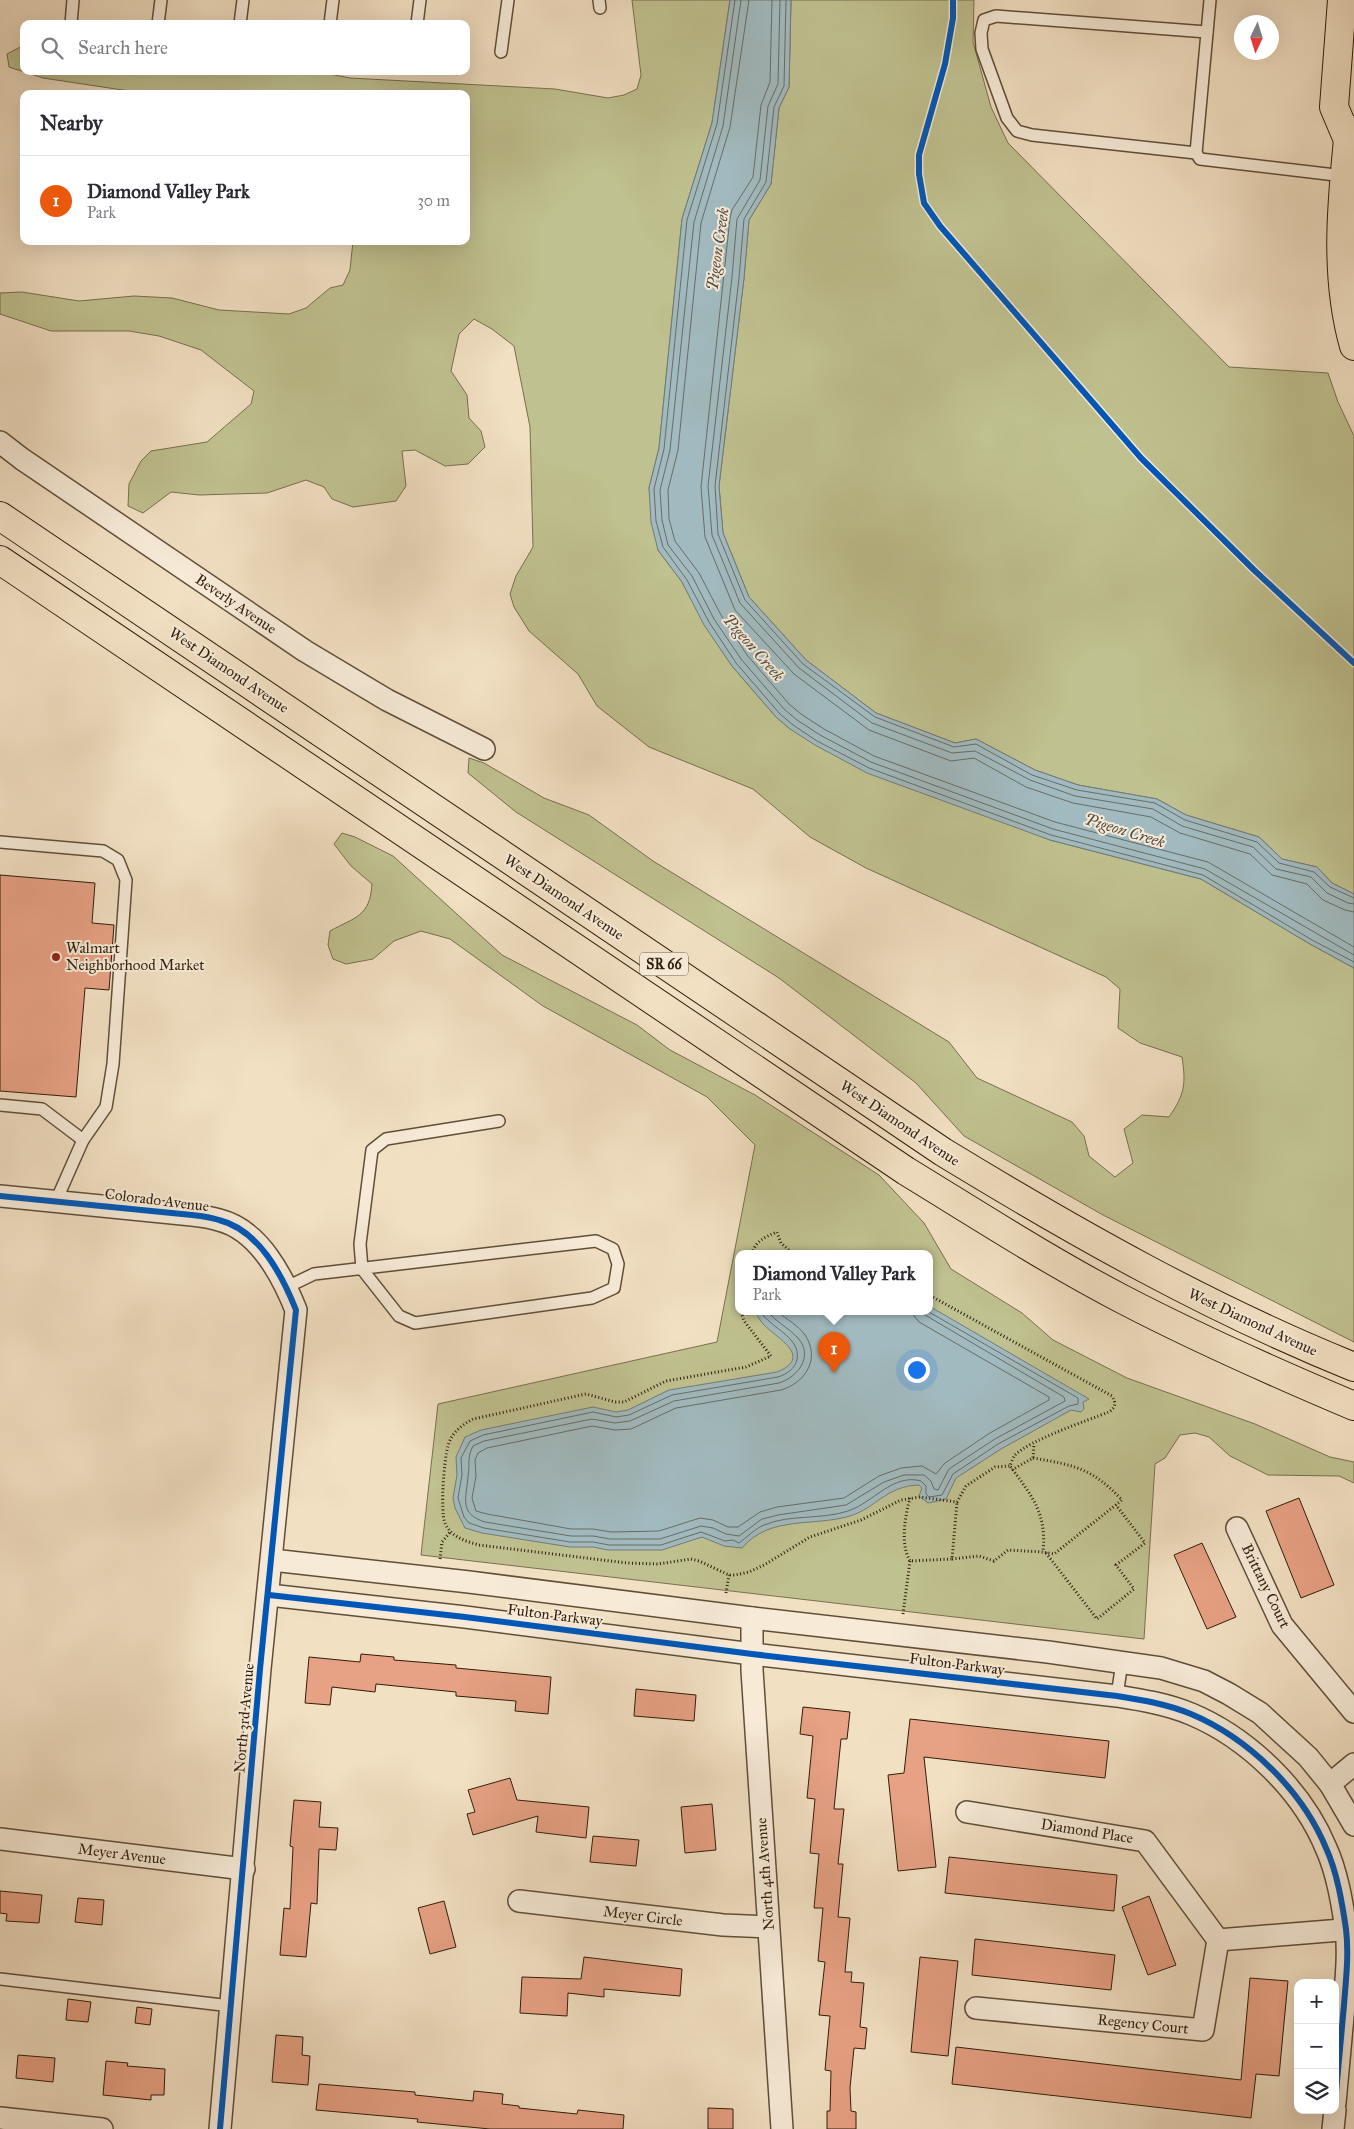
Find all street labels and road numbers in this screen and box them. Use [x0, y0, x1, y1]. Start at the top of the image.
street label: Beverly Avenue [192, 570, 280, 638]
street label: West Diamond Avenue [166, 623, 292, 717]
street label: West Diamond Avenue [501, 850, 627, 944]
road number: SR 66 [640, 952, 688, 976]
street label: West Diamond Avenue [837, 1076, 963, 1170]
street label: Colorado Avenue [104, 1185, 210, 1215]
street label: West Diamond Avenue [1186, 1284, 1320, 1360]
street label: Brittany Court [1238, 1541, 1294, 1632]
street label: Fulton Parkway [506, 1600, 605, 1630]
street label: Fulton Parkway [908, 1649, 1007, 1679]
street label: North 3rd Avenue [230, 1662, 258, 1774]
street label: Diamond Place [1040, 1815, 1134, 1847]
street label: North 4th Avenue [752, 1817, 778, 1931]
street label: Meyer Avenue [77, 1840, 167, 1868]
street label: Meyer Circle [602, 1902, 684, 1930]
street label: Regency Court [1097, 2010, 1190, 2038]

